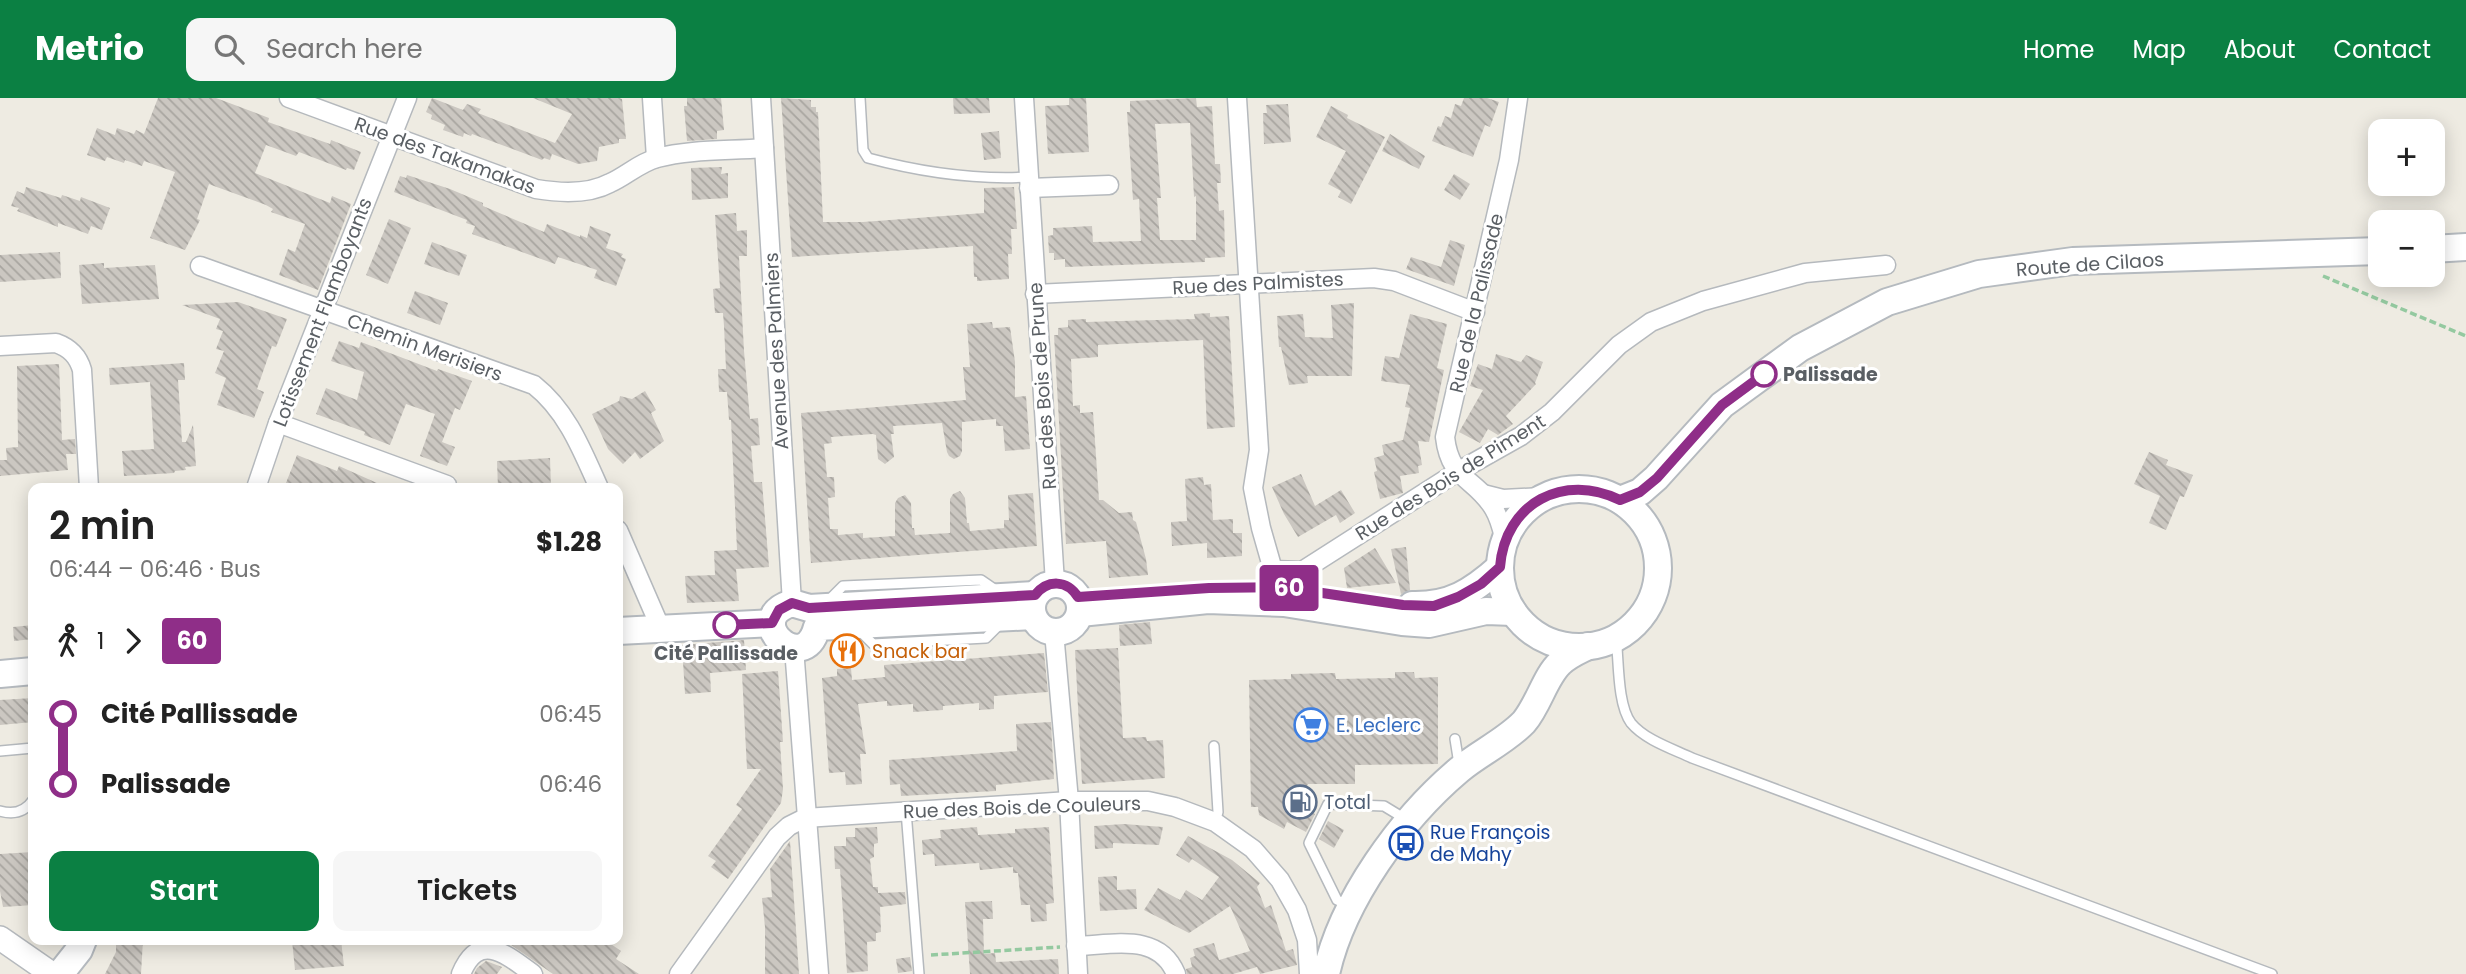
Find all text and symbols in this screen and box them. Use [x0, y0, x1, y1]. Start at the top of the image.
search box [186, 18, 676, 81]
text: Metrio [35, 25, 144, 72]
icon: search [210, 30, 248, 68]
text: Search here [266, 31, 423, 67]
text: Home [2023, 33, 2095, 66]
text: Map [2133, 33, 2186, 66]
text: About [2224, 33, 2295, 66]
text: Contact [2333, 33, 2431, 66]
street label: Rue des Takamakas [351, 110, 539, 201]
map controls [2368, 119, 2445, 287]
button: + [2368, 119, 2445, 196]
street label: Lotissement Flamboyants [266, 194, 379, 431]
button: − [2368, 210, 2445, 287]
street label: Rue de la Palissade [1443, 211, 1510, 395]
street label: Route de Cilaos [2015, 246, 2165, 283]
street label: Avenue des Palmiers [758, 252, 795, 450]
street label: Rue des Palmistes [1172, 266, 1344, 301]
street label: Rue des Bois de Prune [1022, 282, 1063, 490]
street label: Chemin Merisiers [343, 307, 506, 388]
marker: Palissade [1751, 361, 1777, 387]
place label: Palissade [1783, 361, 1878, 388]
street label: Rue des Bois de Piment [1350, 408, 1551, 547]
text: 2 min [49, 499, 155, 552]
text: $1.28 [536, 524, 602, 560]
text: 06:44 – 06:46 · Bus [49, 553, 261, 585]
line badge: 60 [1258, 565, 1320, 611]
text: 60 [1274, 571, 1304, 604]
marker: Cité Pallissade [713, 612, 739, 638]
icon: walk [49, 622, 87, 660]
icon: forward [114, 622, 152, 660]
text: 60 [176, 624, 207, 657]
text: 1 [97, 625, 104, 657]
restaurant icon: Snack bar [828, 632, 866, 670]
place label: Snack bar [872, 638, 967, 665]
place label: Cité Pallissade [654, 640, 798, 667]
text: Cité Pallissade [101, 696, 298, 732]
text: 06:45 [539, 698, 602, 730]
supermarket icon: E. Leclerc [1292, 706, 1330, 744]
place label: E. Leclerc [1336, 712, 1421, 739]
text: Palissade [101, 766, 231, 802]
text: 06:46 [539, 768, 602, 800]
fuel station icon: Total [1281, 783, 1319, 821]
place label: Total [1324, 789, 1371, 816]
street label: Rue des Bois de Couleurs [903, 790, 1141, 825]
place label: Rue François de Mahy [1430, 819, 1551, 868]
bus stop icon: Rue François de Mahy [1387, 824, 1425, 862]
button: Start [49, 851, 319, 931]
button: Tickets [333, 851, 602, 931]

